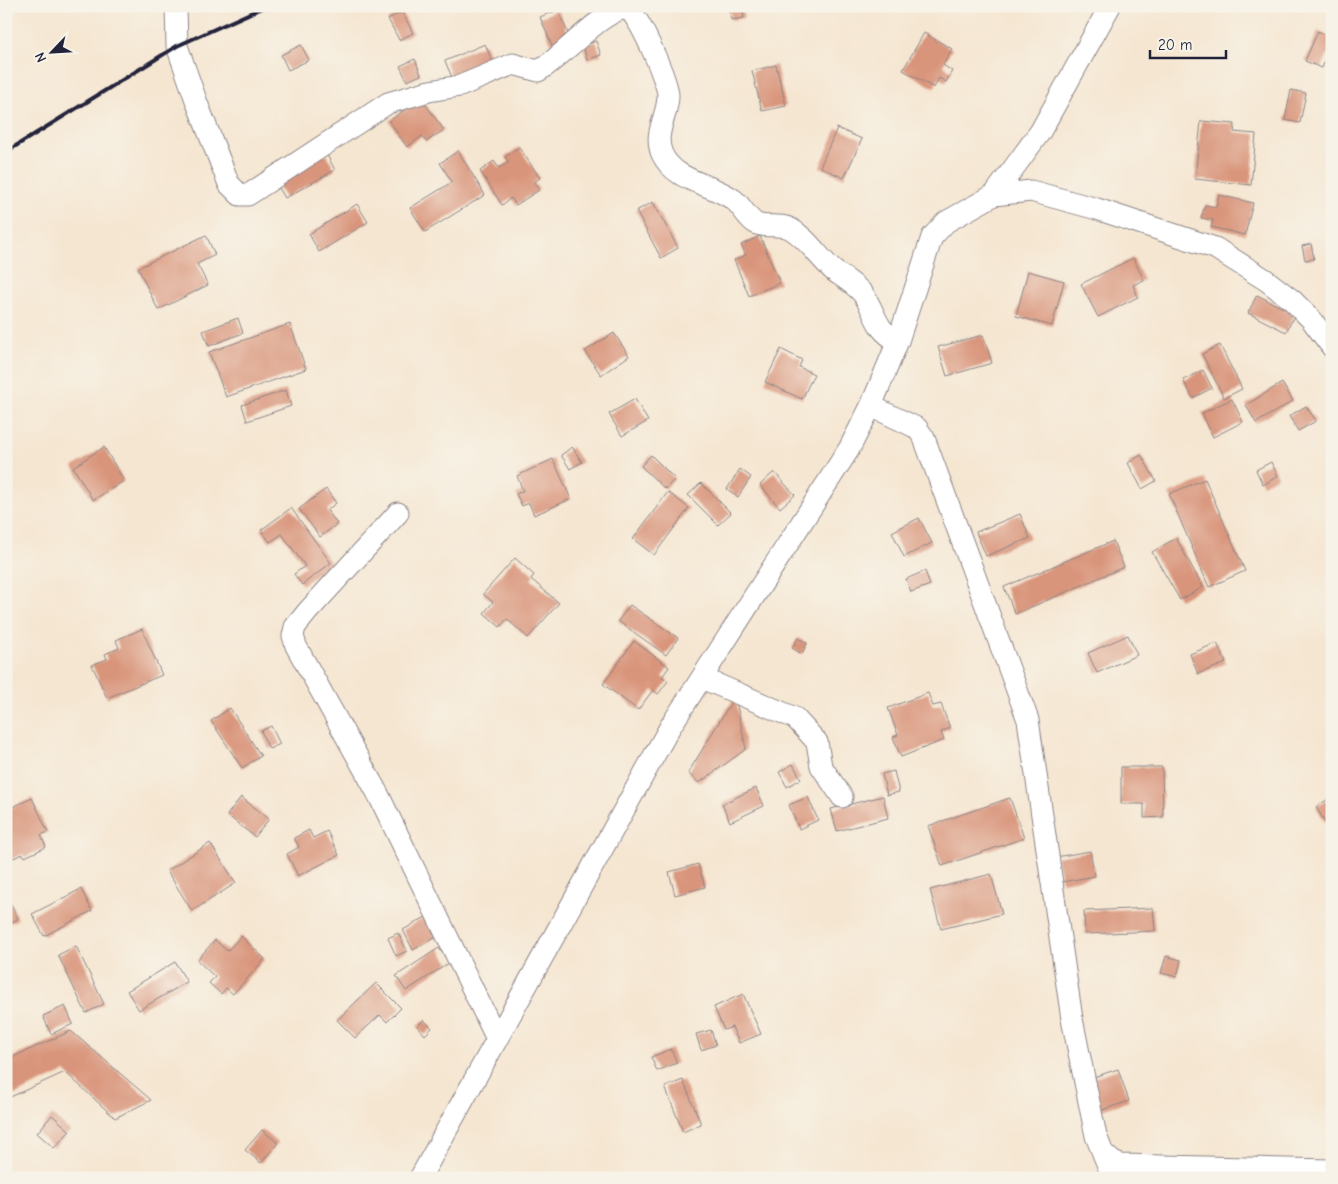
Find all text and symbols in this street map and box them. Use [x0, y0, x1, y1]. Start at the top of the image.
north arrow [28, 28, 78, 78]
scale bar [1150, 28, 1227, 60]
text: 20 m [1158, 36, 1192, 54]
text: N [31, 50, 50, 65]

